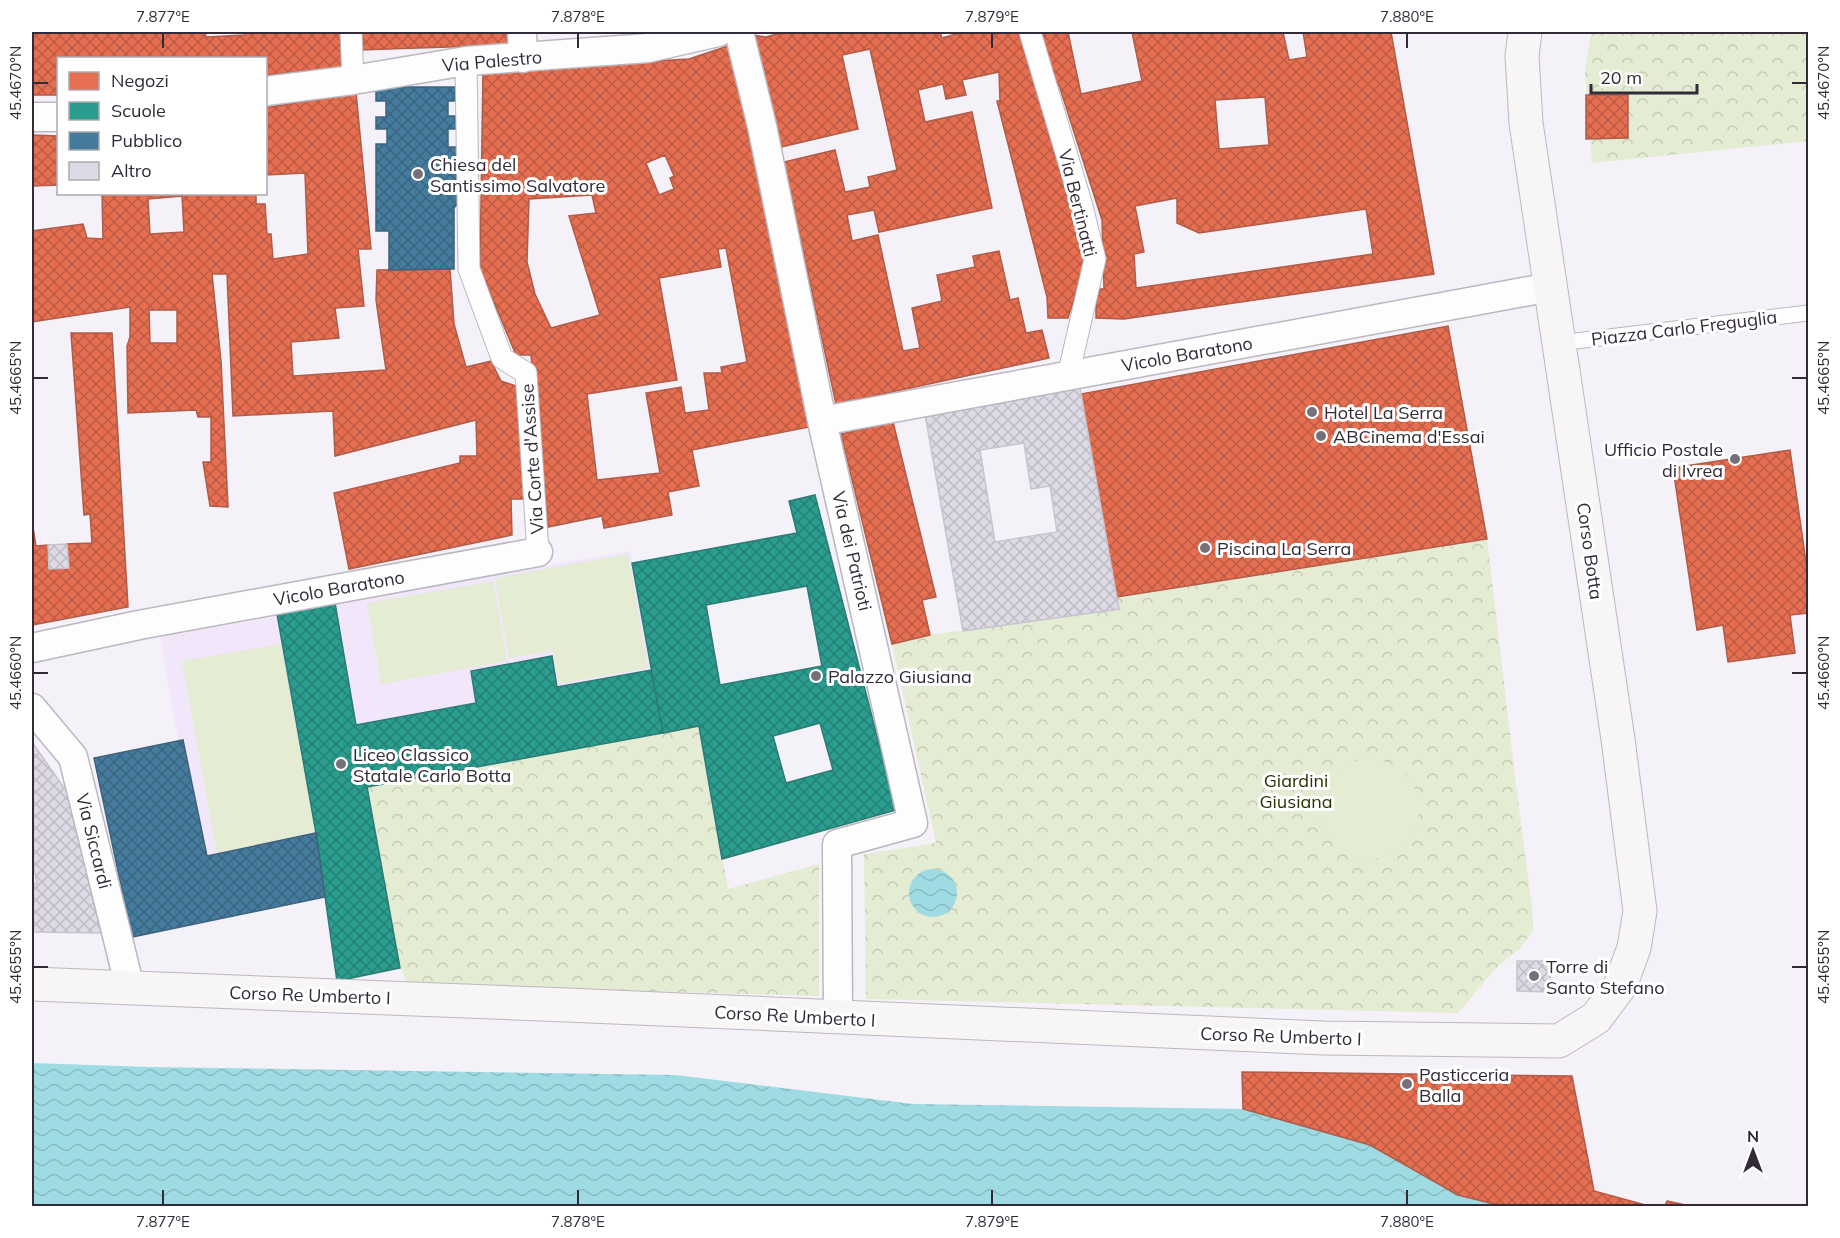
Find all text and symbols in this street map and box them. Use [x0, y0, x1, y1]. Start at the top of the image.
text: 7.877°E [136, 7, 190, 26]
text: 7.878°E [551, 7, 605, 26]
text: 7.879°E [965, 7, 1019, 26]
text: 7.880°E [1380, 7, 1434, 26]
street label: Via Palestro [441, 45, 543, 77]
text: 45.4670°N [6, 46, 25, 120]
text: 45.4670°N [1814, 46, 1833, 120]
legend [57, 57, 267, 195]
scale bar [1591, 57, 1698, 95]
text: 20 m [1600, 66, 1642, 89]
text: Negozi [111, 69, 169, 92]
text: Scuole [111, 99, 166, 122]
text: Pubblico [111, 129, 182, 152]
street label: Via Bertinatti [1054, 147, 1102, 259]
place label: Chiesa del Santissimo Salvatore [430, 153, 605, 197]
text: Altro [111, 159, 152, 182]
marker: Chiesa del Santissimo Salvatore [411, 167, 425, 181]
street label: Piazza Carlo Freguglia [1590, 305, 1778, 351]
street label: Vicolo Baratono [1120, 331, 1254, 377]
text: 45.4665°N [6, 341, 25, 415]
text: 45.4665°N [1814, 341, 1833, 415]
street label: Via Corte d'Assise [515, 383, 549, 535]
place label: Hotel La Serra [1324, 401, 1443, 424]
marker: Hotel La Serra [1305, 405, 1319, 419]
place label: ABCinema d'Essai [1333, 425, 1485, 448]
marker: ABCinema d'Essai [1314, 429, 1328, 443]
place label: Ufficio Postale di Ivrea [1604, 438, 1723, 482]
marker: Ufficio Postale di Ivrea [1728, 452, 1742, 466]
street label: Via dei Patrioti [827, 489, 877, 613]
street label: Corso Botta [1572, 501, 1608, 601]
place label: Piscina La Serra [1217, 537, 1351, 560]
marker: Piscina La Serra [1198, 541, 1212, 555]
street label: Vicolo Baratono [272, 565, 406, 611]
text: 45.4660°N [6, 636, 25, 710]
text: 45.4660°N [1814, 636, 1833, 710]
place label: Palazzo Giusiana [828, 665, 972, 688]
marker: Palazzo Giusiana [809, 669, 823, 683]
place label: Liceo Classico Statale Carlo Botta [353, 743, 511, 787]
marker: Liceo Classico Statale Carlo Botta [334, 757, 348, 771]
park label: Giardini Giusiana [1259, 769, 1333, 813]
street label: Via Siccardi [71, 791, 117, 891]
text: 45.4655°N [6, 930, 25, 1004]
text: 45.4655°N [1814, 930, 1833, 1004]
place label: Torre di Santo Stefano [1546, 955, 1665, 999]
marker: Torre di Santo Stefano [1527, 969, 1541, 983]
street label: Corso Re Umberto I [229, 981, 391, 1009]
street label: Corso Re Umberto I [714, 1000, 876, 1032]
street label: Corso Re Umberto I [1200, 1022, 1362, 1050]
place label: Pasticceria Balla [1419, 1063, 1509, 1107]
marker: Pasticceria Balla [1400, 1077, 1414, 1091]
north arrow [1723, 1121, 1783, 1181]
text: N [1747, 1126, 1759, 1146]
text: 7.877°E [136, 1212, 190, 1231]
text: 7.878°E [551, 1212, 605, 1231]
text: 7.879°E [965, 1212, 1019, 1231]
text: 7.880°E [1380, 1212, 1434, 1231]

